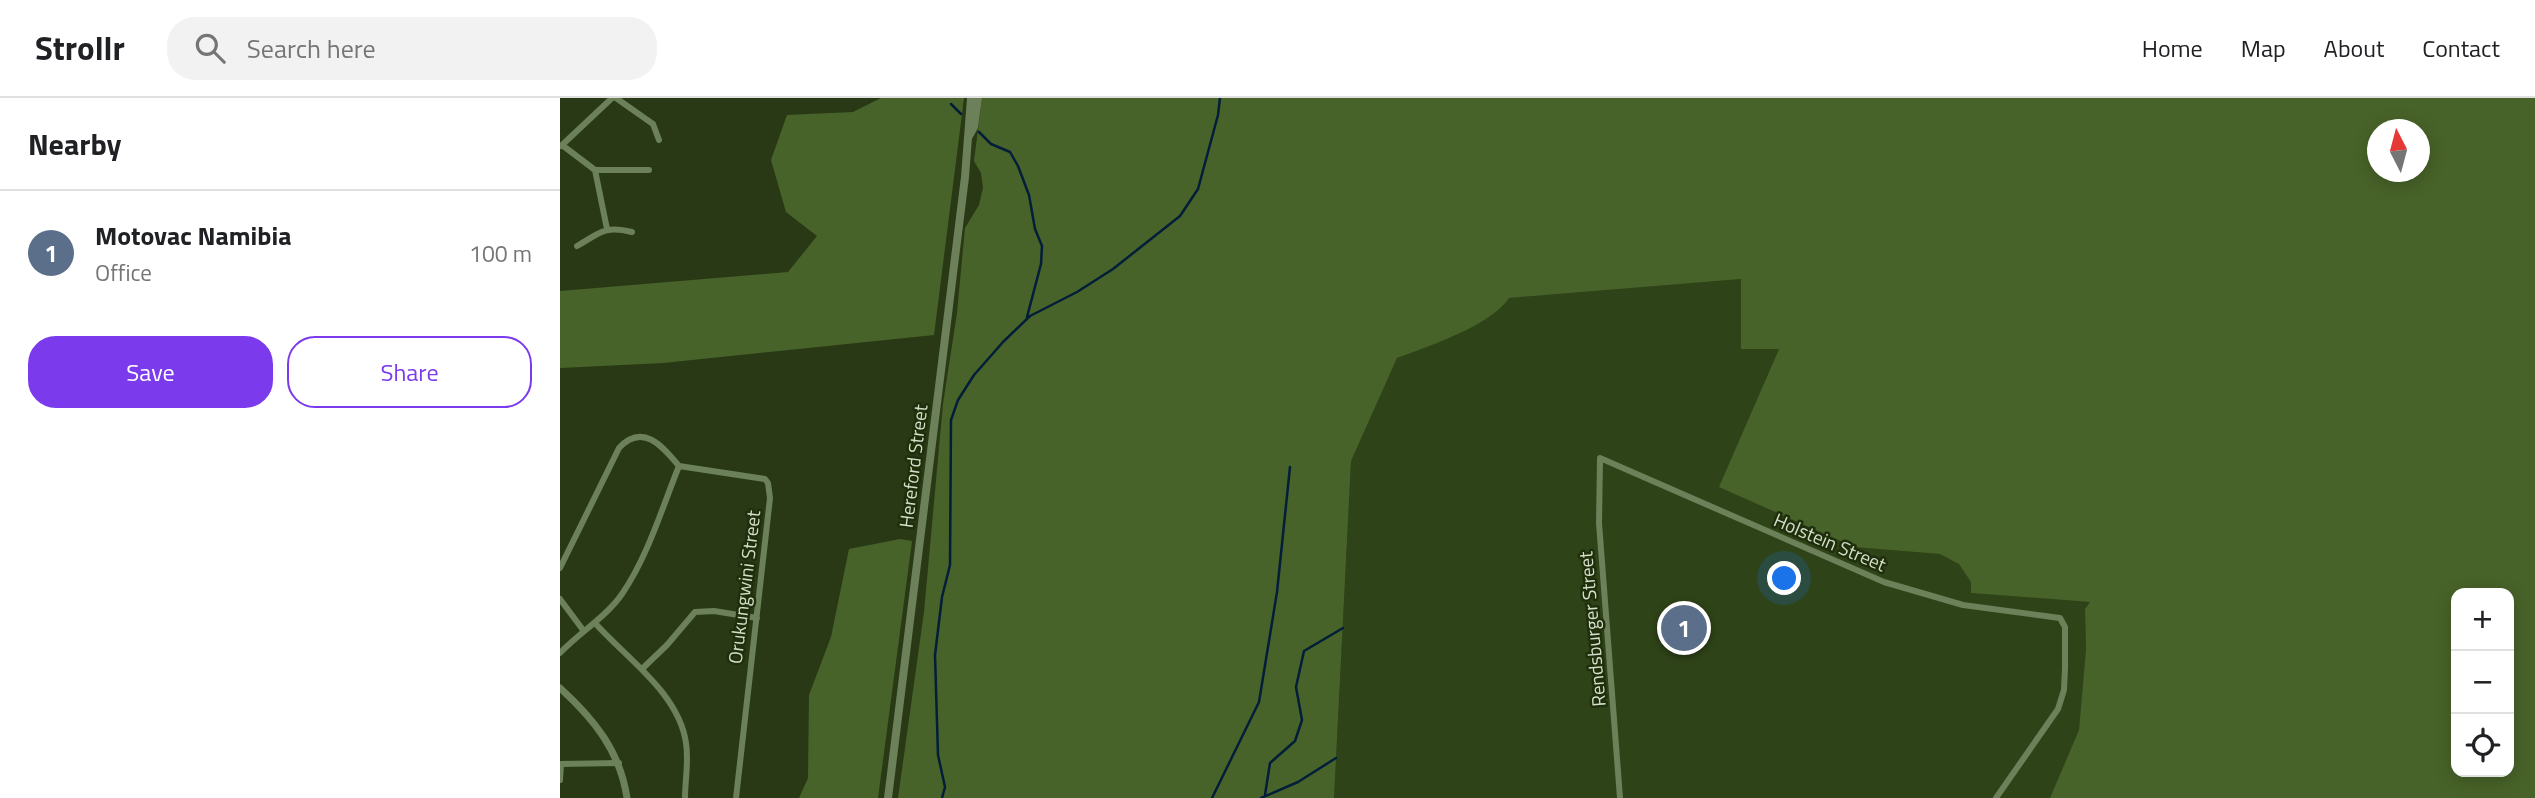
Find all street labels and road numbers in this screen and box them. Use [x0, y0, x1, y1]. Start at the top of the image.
street label: Hereford Street [891, 402, 934, 529]
street label: Holstein Street [1769, 505, 1891, 578]
street label: Orukungwini Street [720, 508, 767, 665]
street label: Rendsburger Street [1570, 550, 1613, 708]

